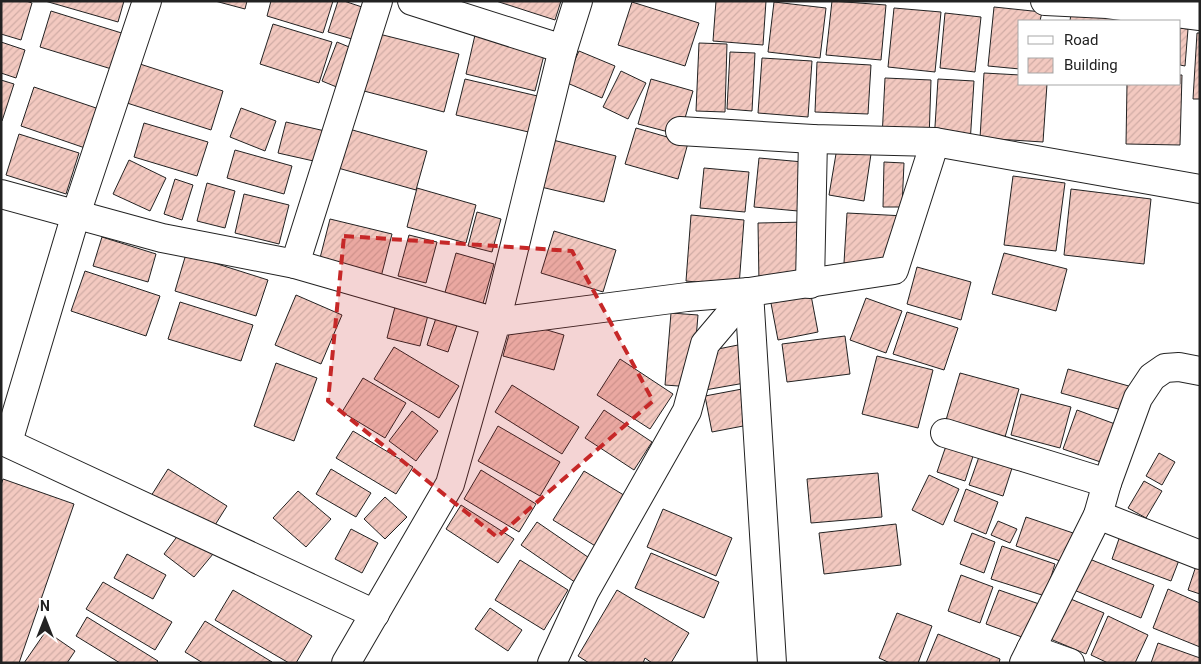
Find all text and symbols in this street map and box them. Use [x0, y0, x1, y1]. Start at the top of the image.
legend [1018, 20, 1181, 85]
text: Road [1064, 31, 1098, 49]
text: Building [1064, 56, 1118, 74]
north arrow [20, 594, 70, 644]
text: N [40, 598, 50, 614]

